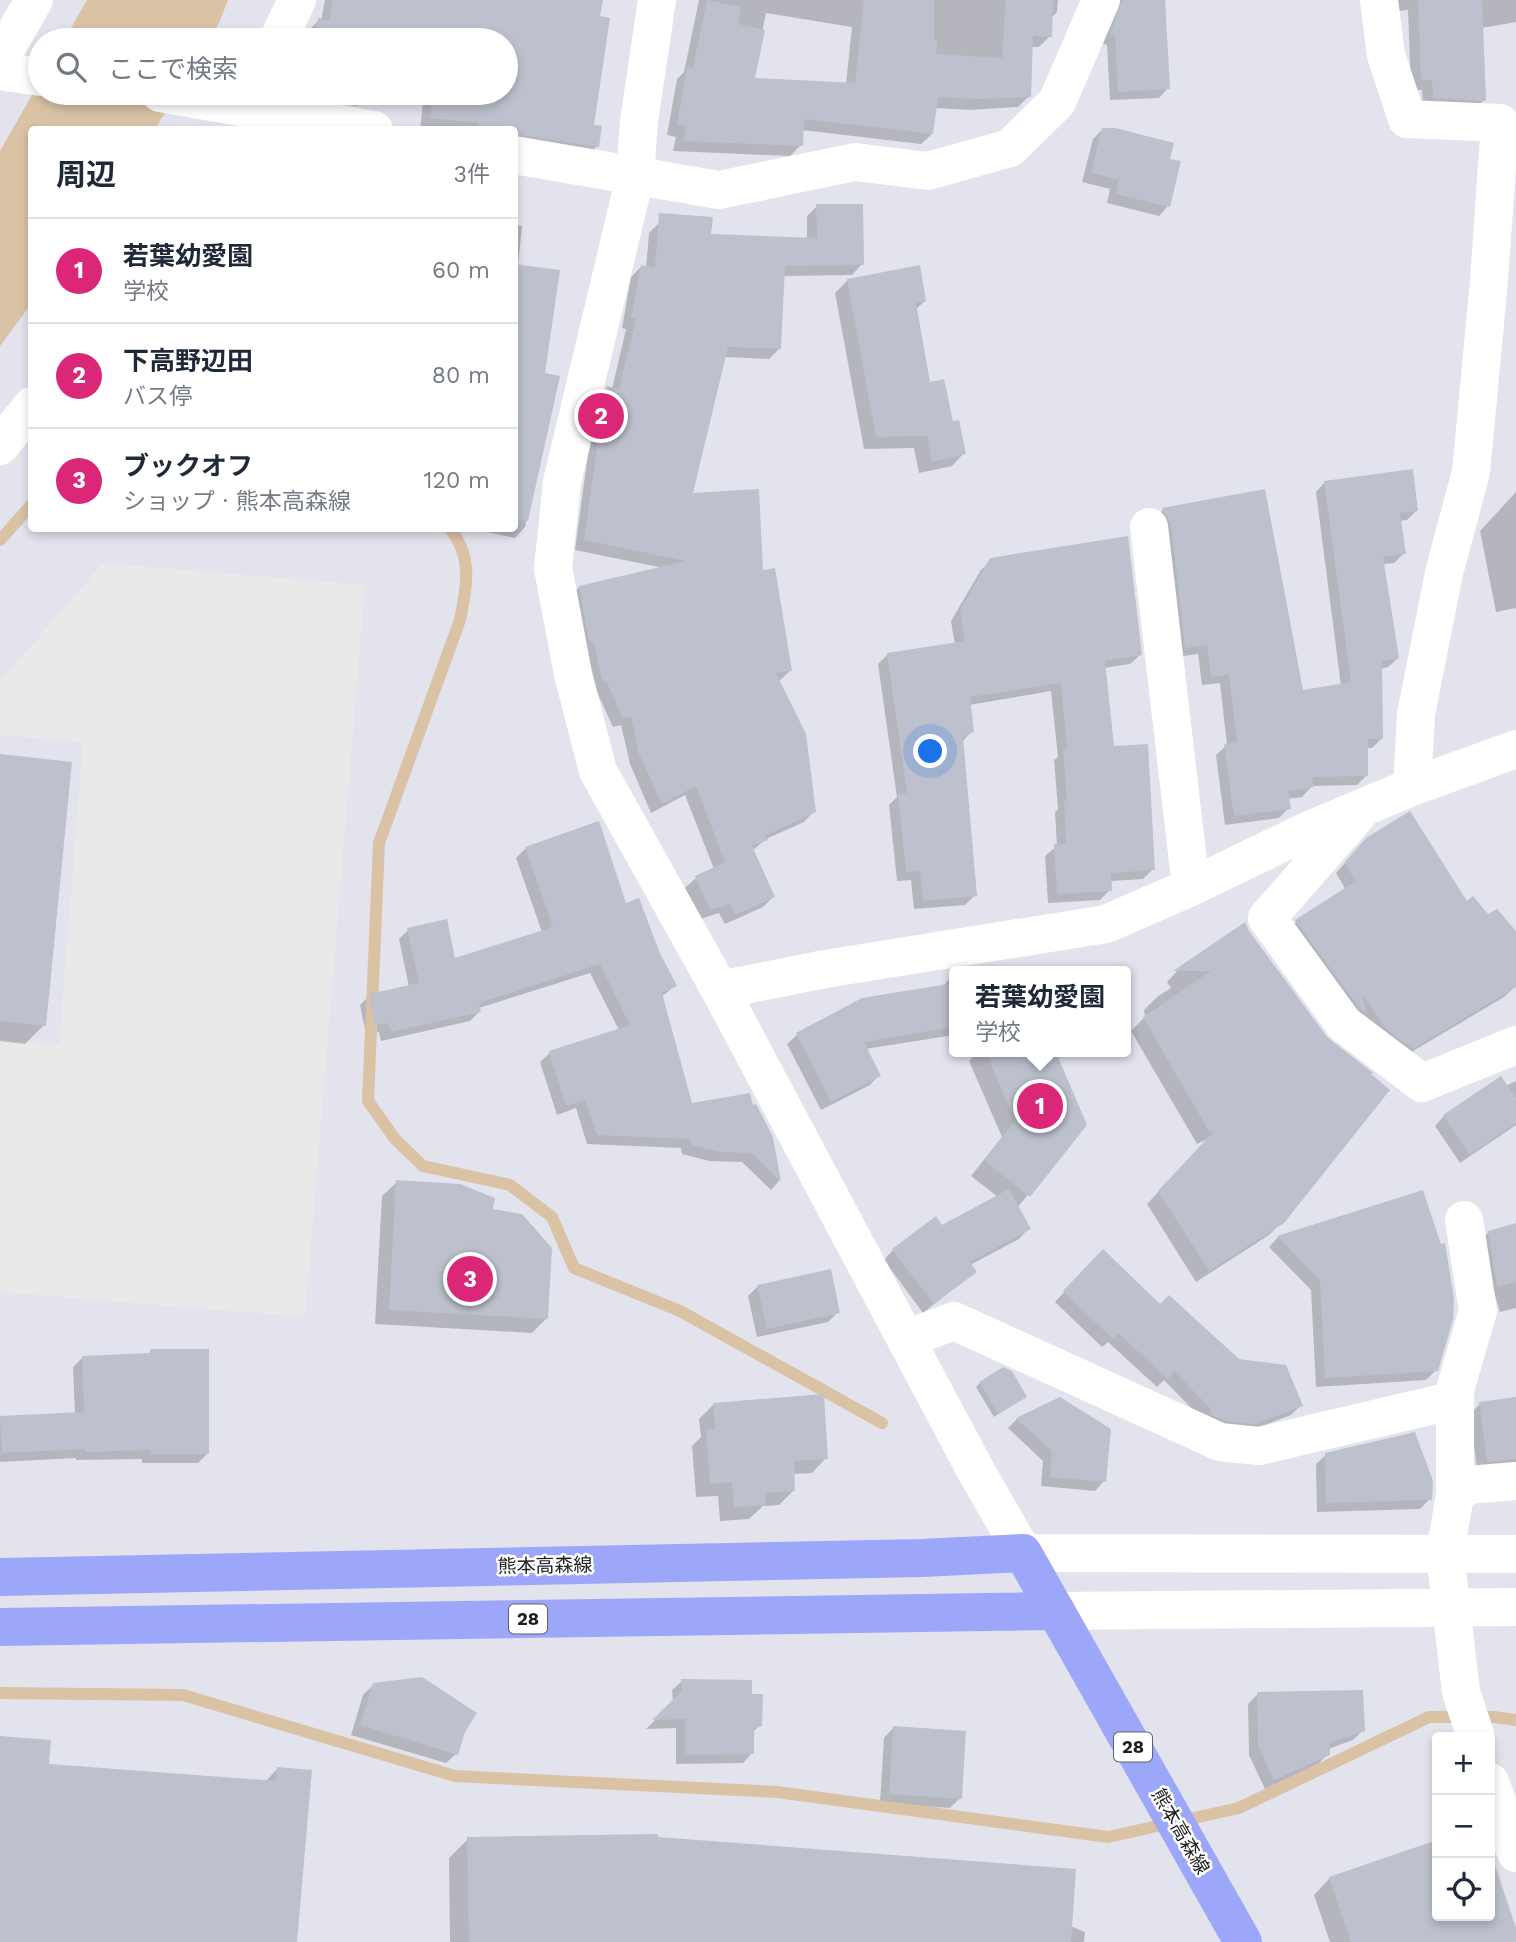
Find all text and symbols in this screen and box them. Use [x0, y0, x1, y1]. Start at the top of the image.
search box [28, 28, 518, 105]
icon: search [52, 48, 90, 86]
text: ここで検索 [108, 54, 238, 84]
text: 周辺 [56, 157, 116, 192]
text: 3件 [454, 161, 490, 188]
text: 若葉幼愛園 [123, 241, 253, 271]
text: 1 [74, 257, 84, 284]
text: 60 m [432, 257, 490, 284]
text: 学校 [123, 278, 169, 305]
text: 下高野辺田 [123, 346, 253, 376]
text: 2 [72, 362, 86, 389]
text: 80 m [432, 362, 490, 389]
text: バス停 [123, 383, 192, 410]
pin: 2 [578, 390, 624, 442]
text: ブックオフ [123, 451, 253, 481]
text: 3 [72, 467, 86, 494]
text: 120 m [424, 467, 490, 494]
text: ショップ · 熊本高森線 [123, 488, 351, 515]
your location [913, 734, 947, 768]
popup [949, 966, 1131, 1057]
text: 若葉幼愛園 [975, 982, 1105, 1012]
text: 学校 [975, 1019, 1021, 1046]
pin: 1 [1017, 1080, 1063, 1132]
pin: 3 [447, 1253, 493, 1305]
street label: 熊本高森線 [497, 1553, 593, 1578]
road number: 28 [509, 1604, 547, 1634]
road number: 28 [1114, 1732, 1152, 1762]
map controls [1432, 1732, 1495, 1921]
button: + [1432, 1732, 1495, 1795]
street label: 熊本高森線 [1147, 1784, 1214, 1878]
button: − [1432, 1795, 1495, 1858]
button: locate [1432, 1858, 1495, 1921]

